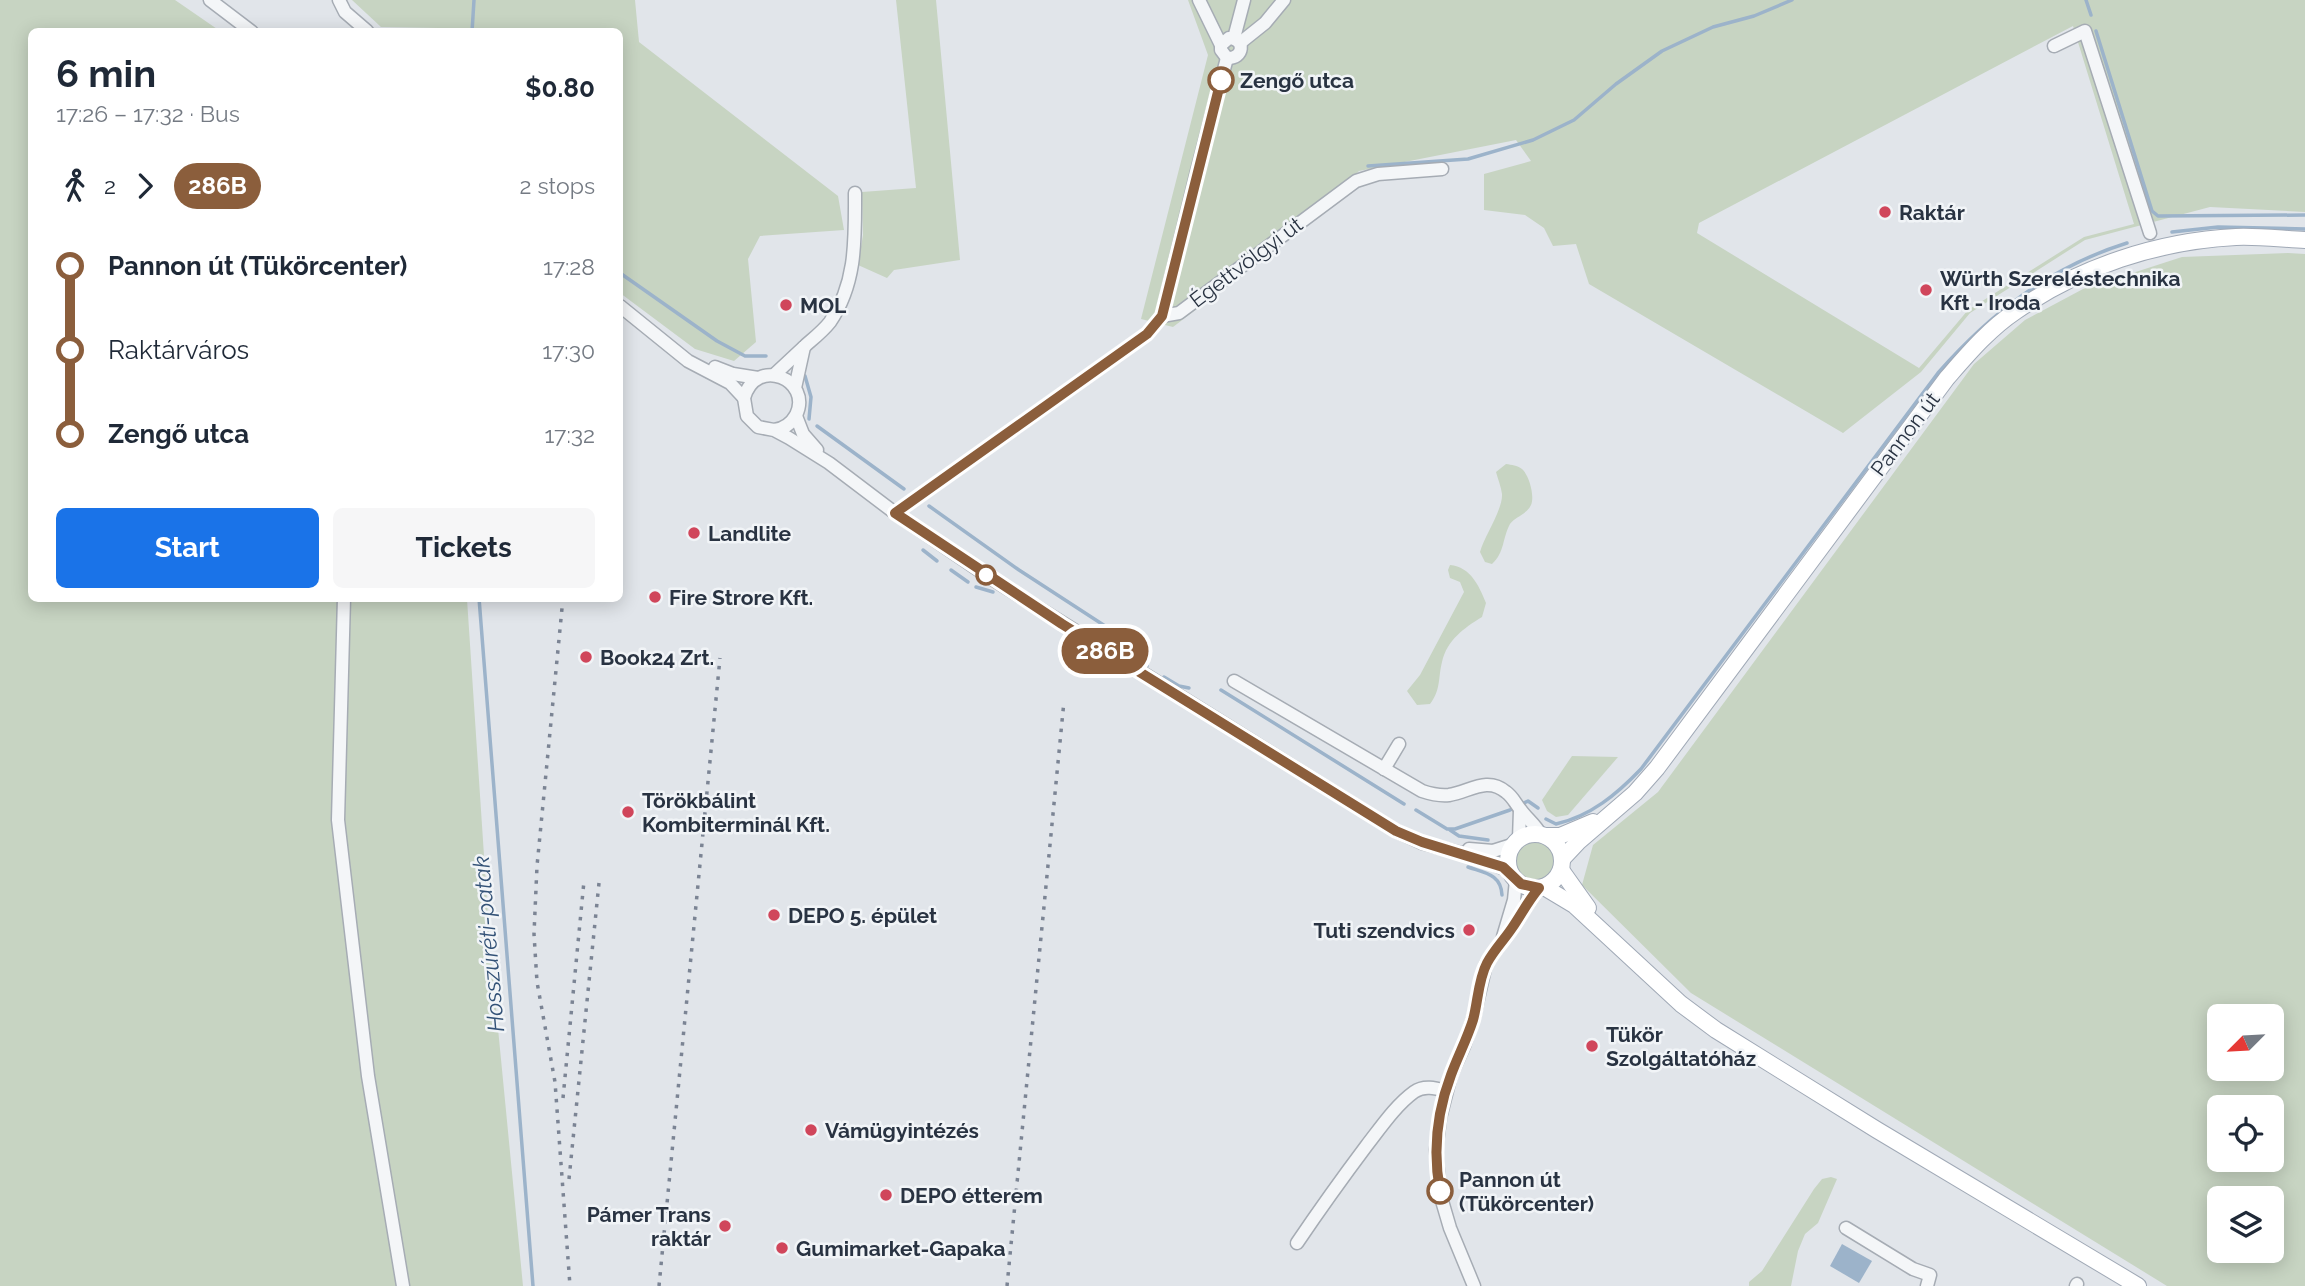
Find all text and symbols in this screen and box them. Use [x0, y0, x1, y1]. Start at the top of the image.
text: 6 min [56, 51, 156, 96]
marker: Zengő utca [1208, 67, 1234, 93]
place label: Zengő utca [1240, 68, 1354, 93]
text: $0.80 [525, 73, 595, 103]
text: 17:26 – 17:32 · Bus [56, 100, 240, 127]
icon: walk [56, 167, 94, 205]
icon: forward [126, 167, 164, 205]
text: 286B [188, 171, 247, 200]
text: 2 [104, 172, 116, 199]
text: 2 stops [520, 172, 595, 199]
place label: Raktár [1899, 200, 1965, 225]
marker: Raktár [1877, 204, 1893, 220]
street label: Égettvölgyi út [1185, 212, 1307, 312]
text: Pannon út (Tükörcenter) [108, 251, 407, 281]
text: 17:28 [543, 253, 595, 280]
place label: Würth Szereléstechnika Kft - Iroda [1940, 266, 2181, 315]
marker: Würth Szereléstechnika Kft - Iroda [1918, 282, 1934, 298]
place label: MOL [800, 293, 847, 318]
marker: MOL [778, 297, 794, 313]
text: Raktárváros [108, 335, 249, 365]
text: 17:30 [542, 337, 595, 364]
street label: Pannon út [1865, 387, 1945, 481]
text: Zengő utca [108, 419, 249, 449]
text: 17:32 [544, 421, 595, 448]
button: Start [56, 508, 319, 588]
button: Tickets [333, 508, 595, 588]
place label: Landlite [708, 521, 791, 546]
marker: Landlite [686, 525, 702, 541]
unlabelled marker [976, 565, 996, 585]
place label: Fire Strore Kft. [669, 585, 813, 610]
marker: Fire Strore Kft. [647, 589, 663, 605]
line badge: 286B [1056, 628, 1154, 674]
text: 286B [1076, 636, 1134, 665]
place label: Book24 Zrt. [600, 645, 714, 670]
marker: Book24 Zrt. [578, 649, 594, 665]
place label: Törökbálint Kombiterminál Kft. [642, 788, 830, 837]
marker: Törökbálint Kombiterminál Kft. [620, 804, 636, 820]
water label: Hosszúréti-patak [467, 855, 509, 1033]
place label: DEPO 5. épület [788, 903, 937, 928]
marker: DEPO 5. épület [766, 907, 782, 923]
place label: Tuti szendvics [1313, 918, 1455, 943]
marker: Tuti szendvics [1461, 922, 1477, 938]
north arrow [2207, 1004, 2284, 1082]
map controls [2207, 1004, 2284, 1263]
place label: Tükör Szolgáltatóház [1606, 1022, 1756, 1071]
marker: Tükör Szolgáltatóház [1584, 1038, 1600, 1054]
button: locate [2207, 1095, 2284, 1172]
place label: Vámügyintézés [825, 1118, 979, 1143]
marker: Vámügyintézés [803, 1122, 819, 1138]
place label: Pannon út (Tükörcenter) [1459, 1167, 1594, 1216]
marker: Pannon út (Tükörcenter) [1427, 1178, 1453, 1204]
place label: DEPO étterem [900, 1183, 1043, 1208]
button: layers [2207, 1186, 2284, 1263]
marker: DEPO étterem [878, 1187, 894, 1203]
place label: Pámer Trans raktár [587, 1202, 711, 1251]
marker: Pámer Trans raktár [717, 1218, 733, 1234]
place label: Gumimarket-Gapaka [796, 1236, 1006, 1261]
marker: Gumimarket-Gapaka [774, 1240, 790, 1256]

